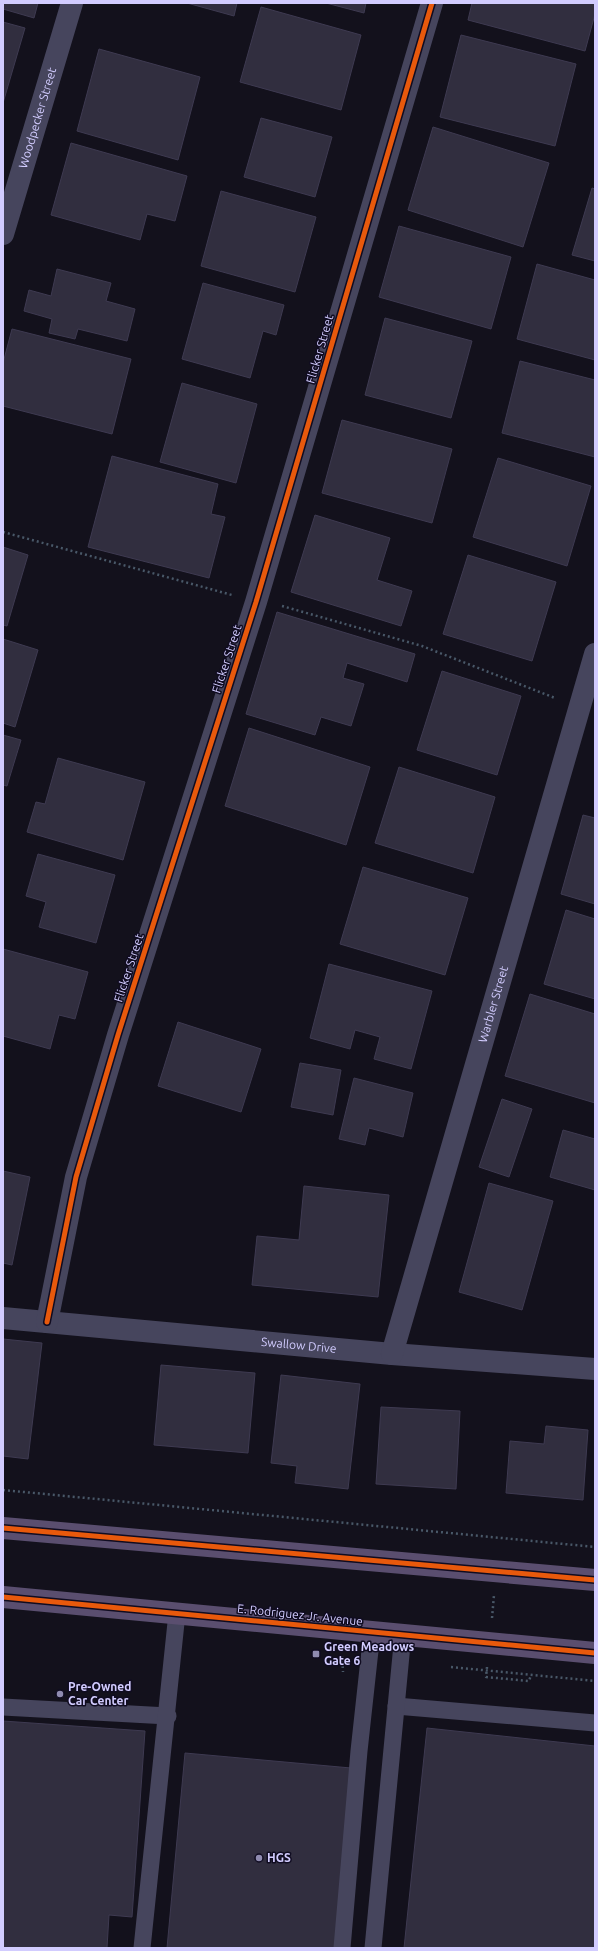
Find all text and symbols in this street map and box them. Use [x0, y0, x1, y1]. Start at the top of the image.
street label: Woodpecker Street [16, 66, 58, 170]
street label: Flicker Street [303, 313, 336, 385]
street label: Flicker Street [209, 623, 244, 695]
street label: Flicker Street [111, 932, 146, 1004]
street label: Warbler Street [476, 964, 510, 1044]
street label: Swallow Drive [261, 1335, 337, 1355]
street label: E. Rodriguez Jr. Avenue [237, 1601, 363, 1628]
place label: Green Meadows Gate 6 [324, 1640, 415, 1667]
marker: Green Meadows Gate 6 [311, 1649, 321, 1659]
place label: Pre-Owned Car Center [68, 1680, 131, 1707]
marker: Pre-Owned Car Center [55, 1689, 65, 1699]
place label: HGS [267, 1851, 291, 1864]
marker: HGS [254, 1853, 264, 1863]

